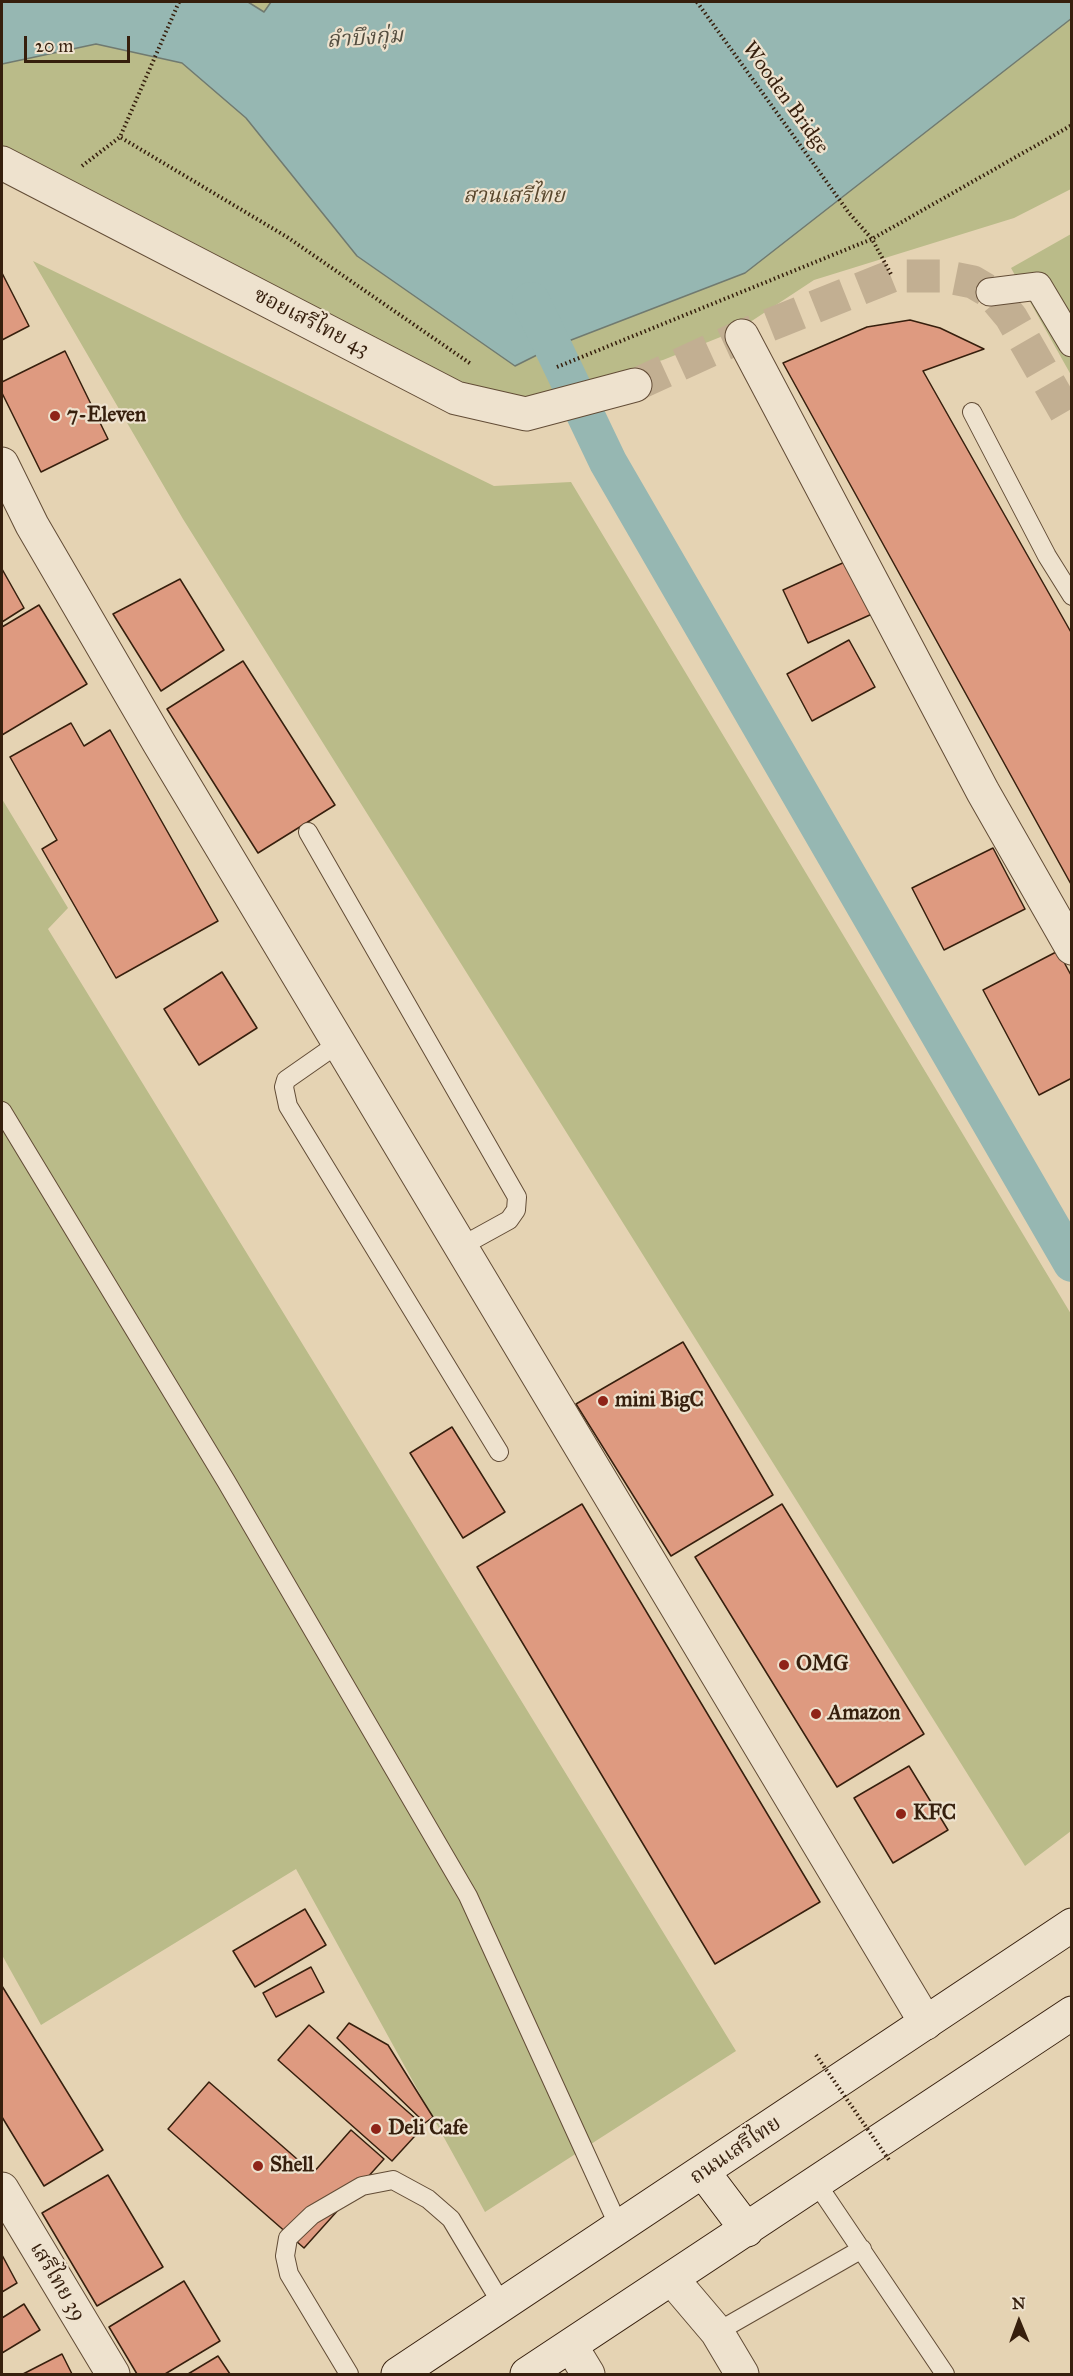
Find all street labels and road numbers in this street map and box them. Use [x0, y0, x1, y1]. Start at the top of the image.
street label: Wooden Bridge [736, 37, 834, 159]
street label: ซอยเสรีไทย 43 [249, 283, 373, 363]
street label: ถนนเสรีไทย [686, 2111, 786, 2191]
street label: เสรีไทย 39 [24, 2238, 90, 2326]

